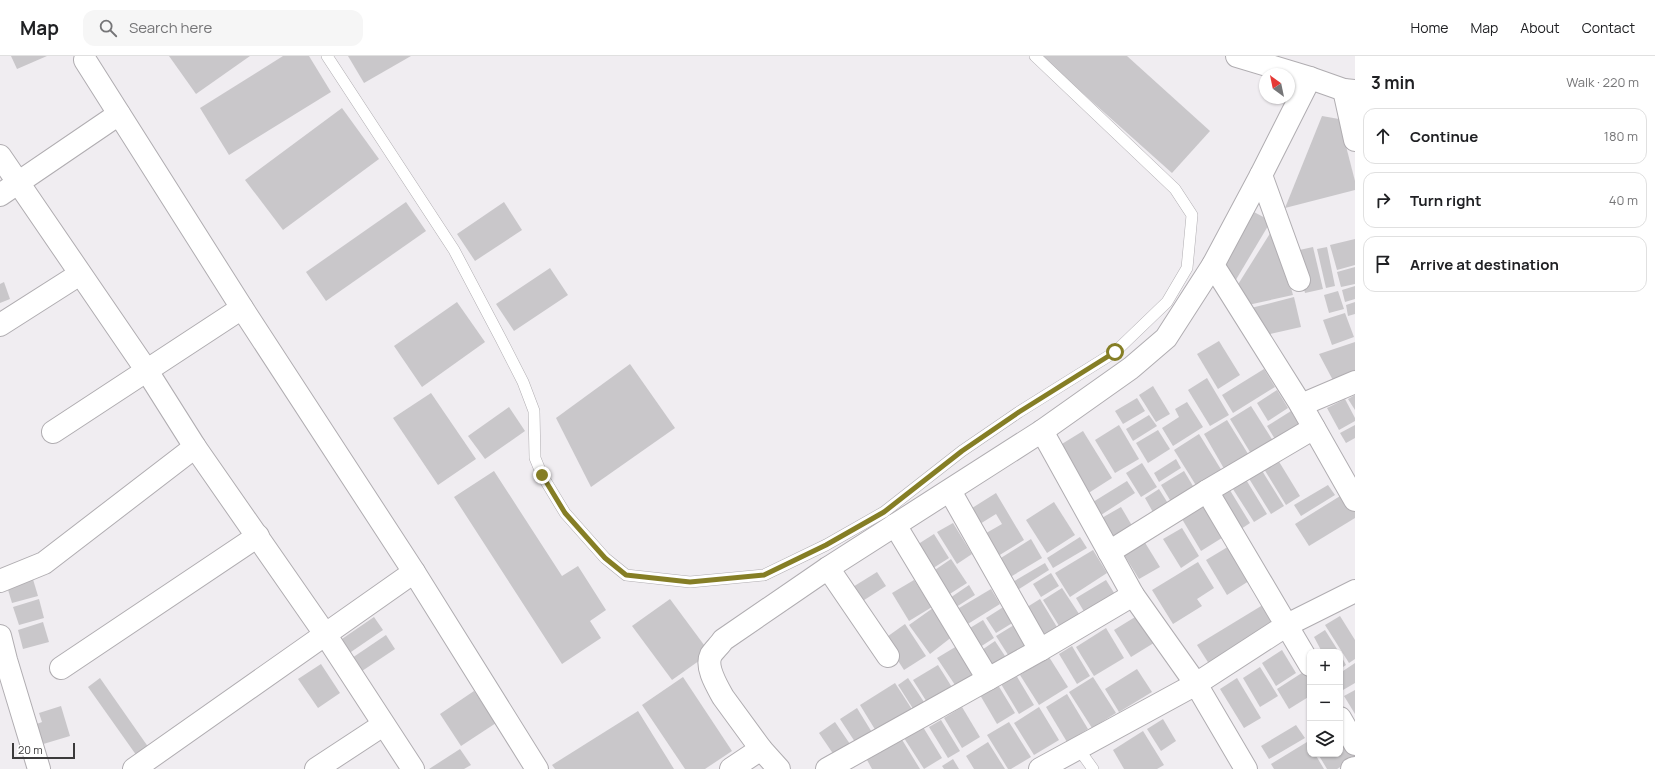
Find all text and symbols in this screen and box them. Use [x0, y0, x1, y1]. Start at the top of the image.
search box [83, 10, 363, 46]
text: Map [20, 15, 59, 41]
icon: search [97, 17, 119, 39]
text: Search here [129, 17, 212, 38]
text: Home [1411, 18, 1448, 37]
text: Map [1470, 18, 1498, 37]
text: About [1520, 18, 1560, 37]
text: Contact [1582, 18, 1635, 37]
north arrow [1259, 68, 1295, 104]
text: 3 min [1371, 71, 1415, 94]
text: Walk · 220 m [1566, 73, 1639, 91]
icon: ahead [1372, 125, 1394, 147]
text: Continue [1410, 126, 1478, 147]
text: 180 m [1604, 127, 1638, 145]
icon: right [1372, 189, 1394, 211]
text: Turn right [1410, 190, 1481, 211]
text: 40 m [1609, 191, 1638, 209]
icon: arrive [1372, 253, 1394, 275]
text: Arrive at destination [1410, 254, 1559, 275]
route start [1106, 343, 1124, 361]
route end [533, 466, 551, 484]
map controls [1307, 649, 1343, 757]
button: + [1307, 649, 1343, 685]
button: − [1307, 685, 1343, 721]
button: layers [1307, 721, 1343, 757]
scale bar [12, 741, 75, 760]
text: 20 m [18, 742, 43, 757]

